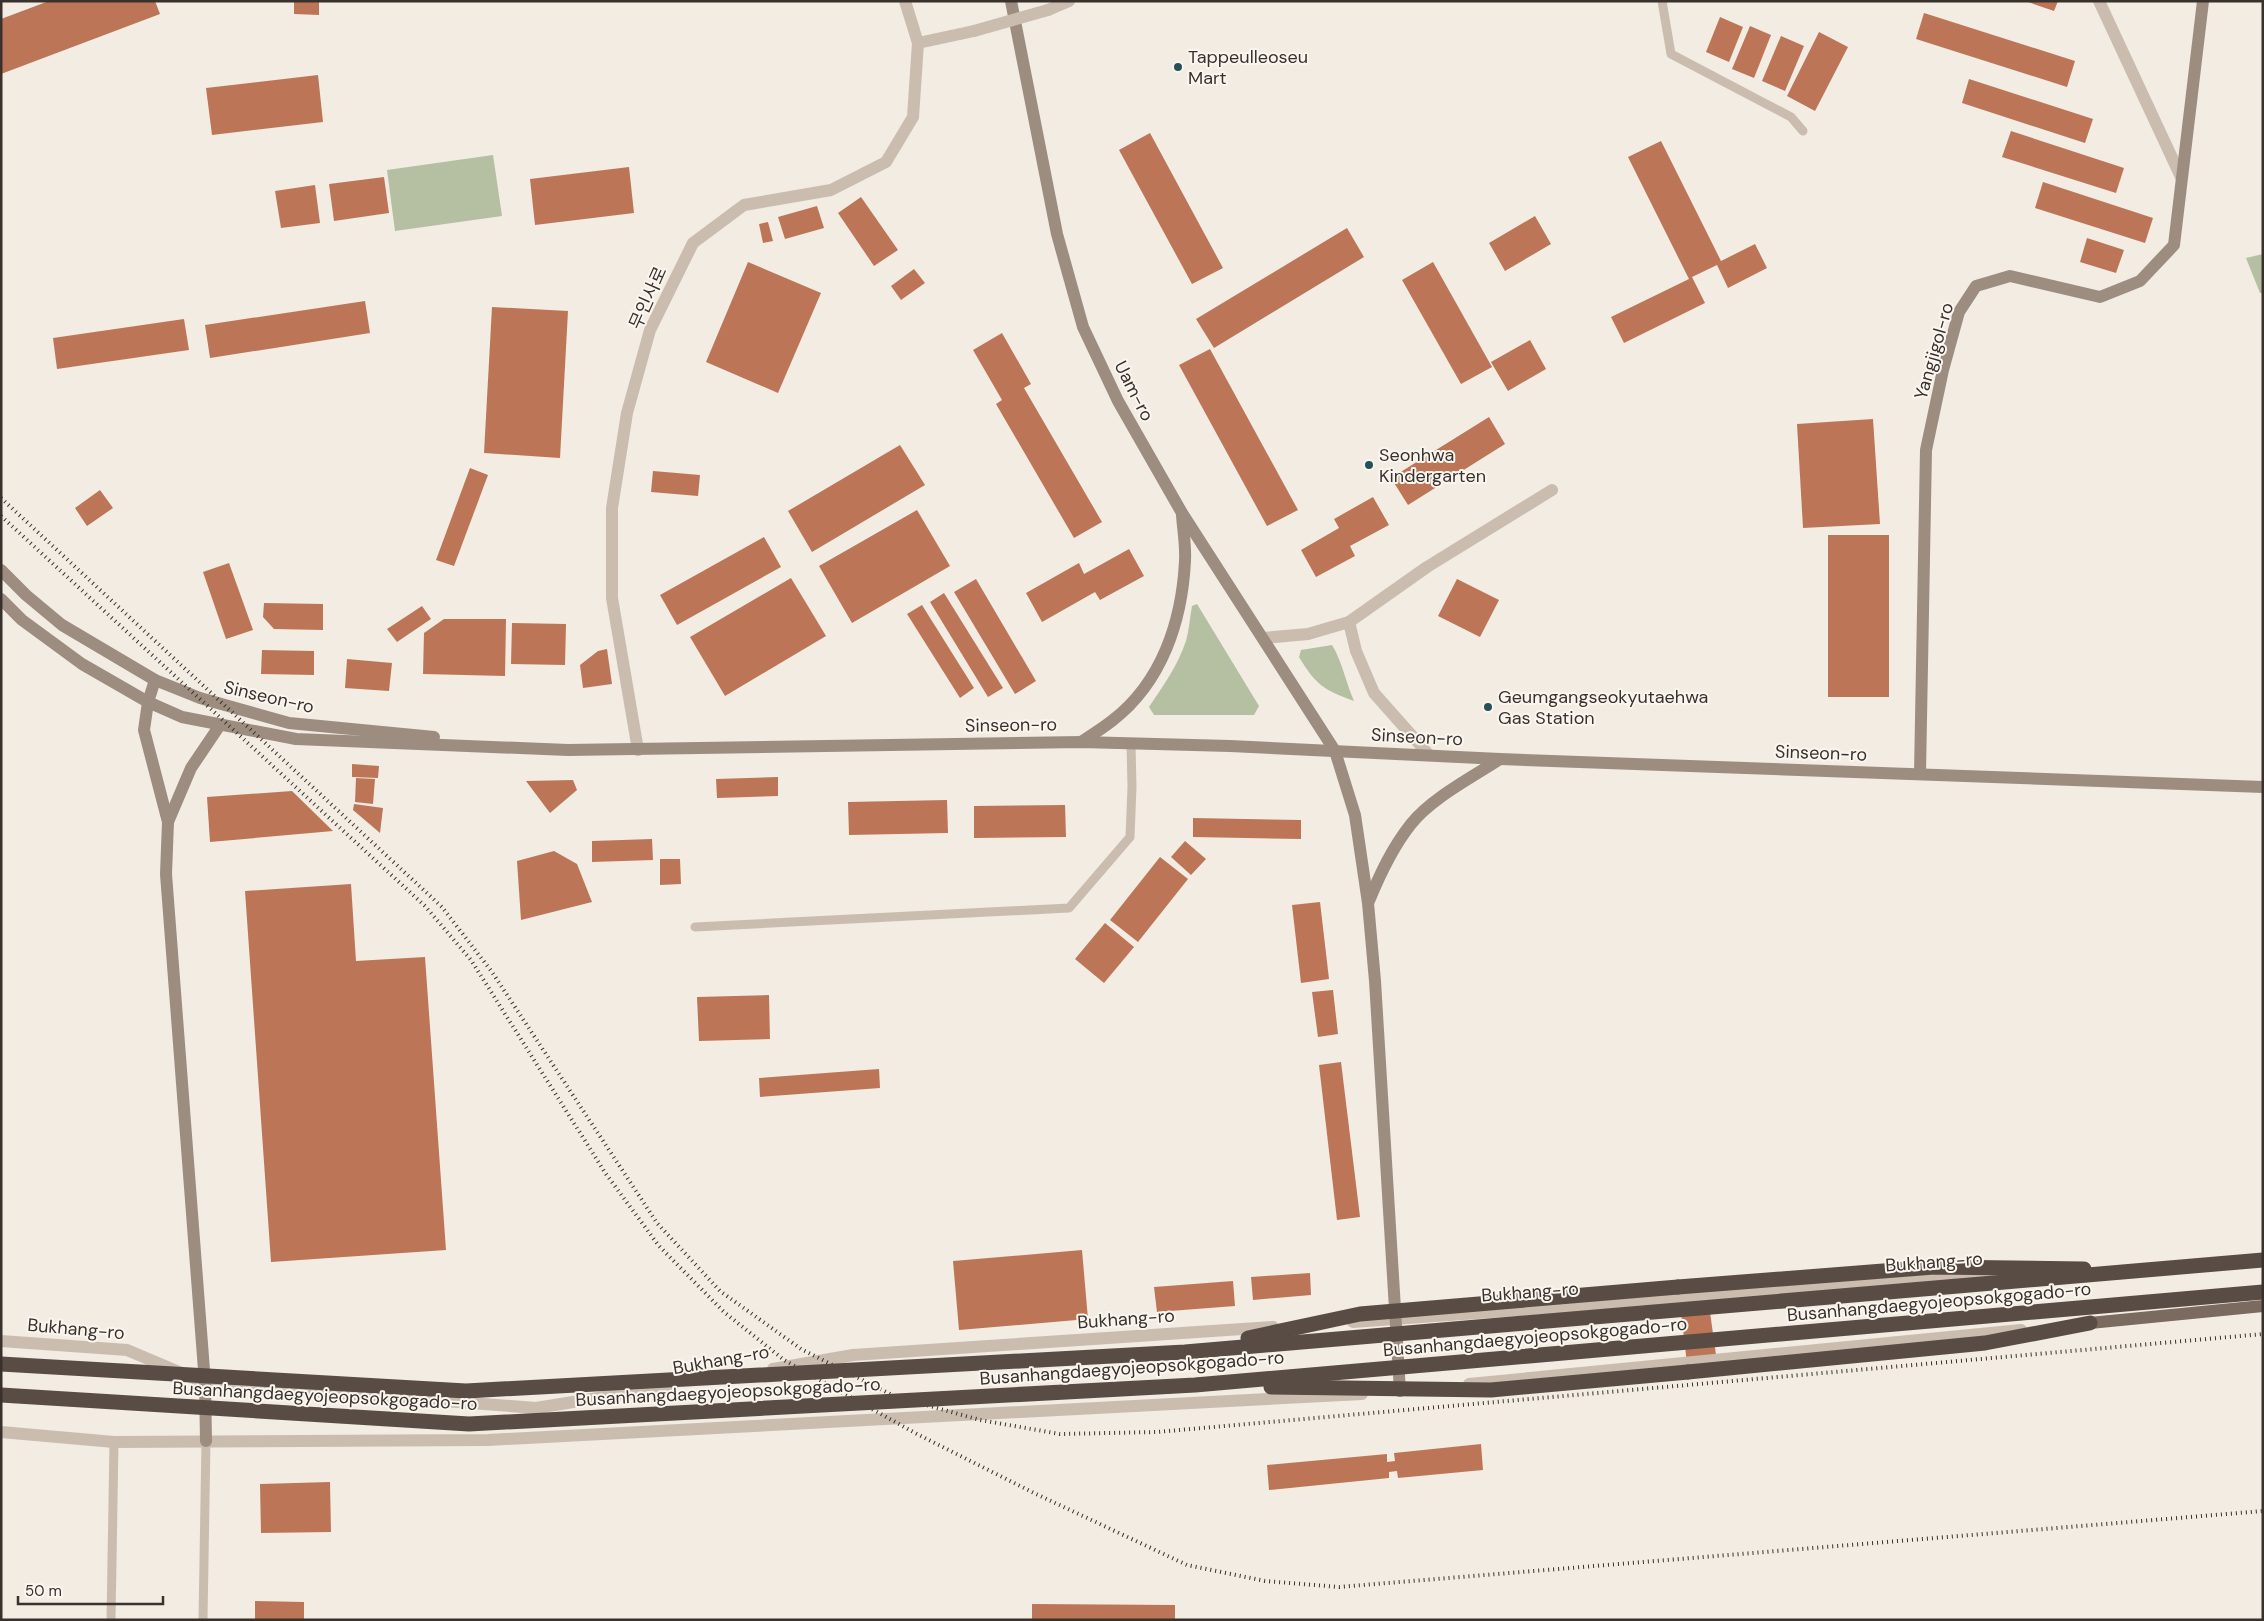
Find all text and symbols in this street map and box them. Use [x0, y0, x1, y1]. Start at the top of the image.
place label: Tappeulleoseu Mart [1188, 45, 1308, 90]
marker: Tappeulleoseu Mart [1172, 61, 1184, 73]
street label: 무인사로 [624, 263, 672, 333]
street label: Yangjigol-ro [1909, 300, 1959, 402]
street label: Uam-ro [1109, 357, 1159, 425]
place label: Seonhwa Kindergarten [1379, 443, 1486, 488]
marker: Seonhwa Kindergarten [1363, 459, 1375, 471]
street label: Sinseon-ro [221, 675, 317, 719]
place label: Geumgangseokyutaehwa Gas Station [1498, 685, 1708, 730]
marker: Geumgangseokyutaehwa Gas Station [1482, 701, 1494, 713]
street label: Sinseon-ro [965, 712, 1057, 738]
street label: Sinseon-ro [1370, 723, 1464, 751]
street label: Sinseon-ro [1775, 739, 1867, 767]
street label: Bukhang-ro [1885, 1247, 1983, 1277]
street label: Bukhang-ro [1481, 1277, 1579, 1307]
street label: Busanhangdaegyojeopsokgogado-ro [1786, 1277, 2092, 1327]
street label: Bukhang-ro [1077, 1304, 1175, 1334]
street label: Busanhangdaegyojeopsokgogado-ro [1382, 1312, 1688, 1362]
street label: Bukhang-ro [26, 1313, 126, 1345]
street label: Bukhang-ro [671, 1340, 771, 1380]
street label: Busanhangdaegyojeopsokgogado-ro [979, 1345, 1285, 1391]
street label: Busanhangdaegyojeopsokgogado-ro [575, 1372, 881, 1412]
street label: Busanhangdaegyojeopsokgogado-ro [172, 1376, 478, 1416]
scale bar [18, 1574, 162, 1606]
text: 50 m [25, 1581, 62, 1601]

